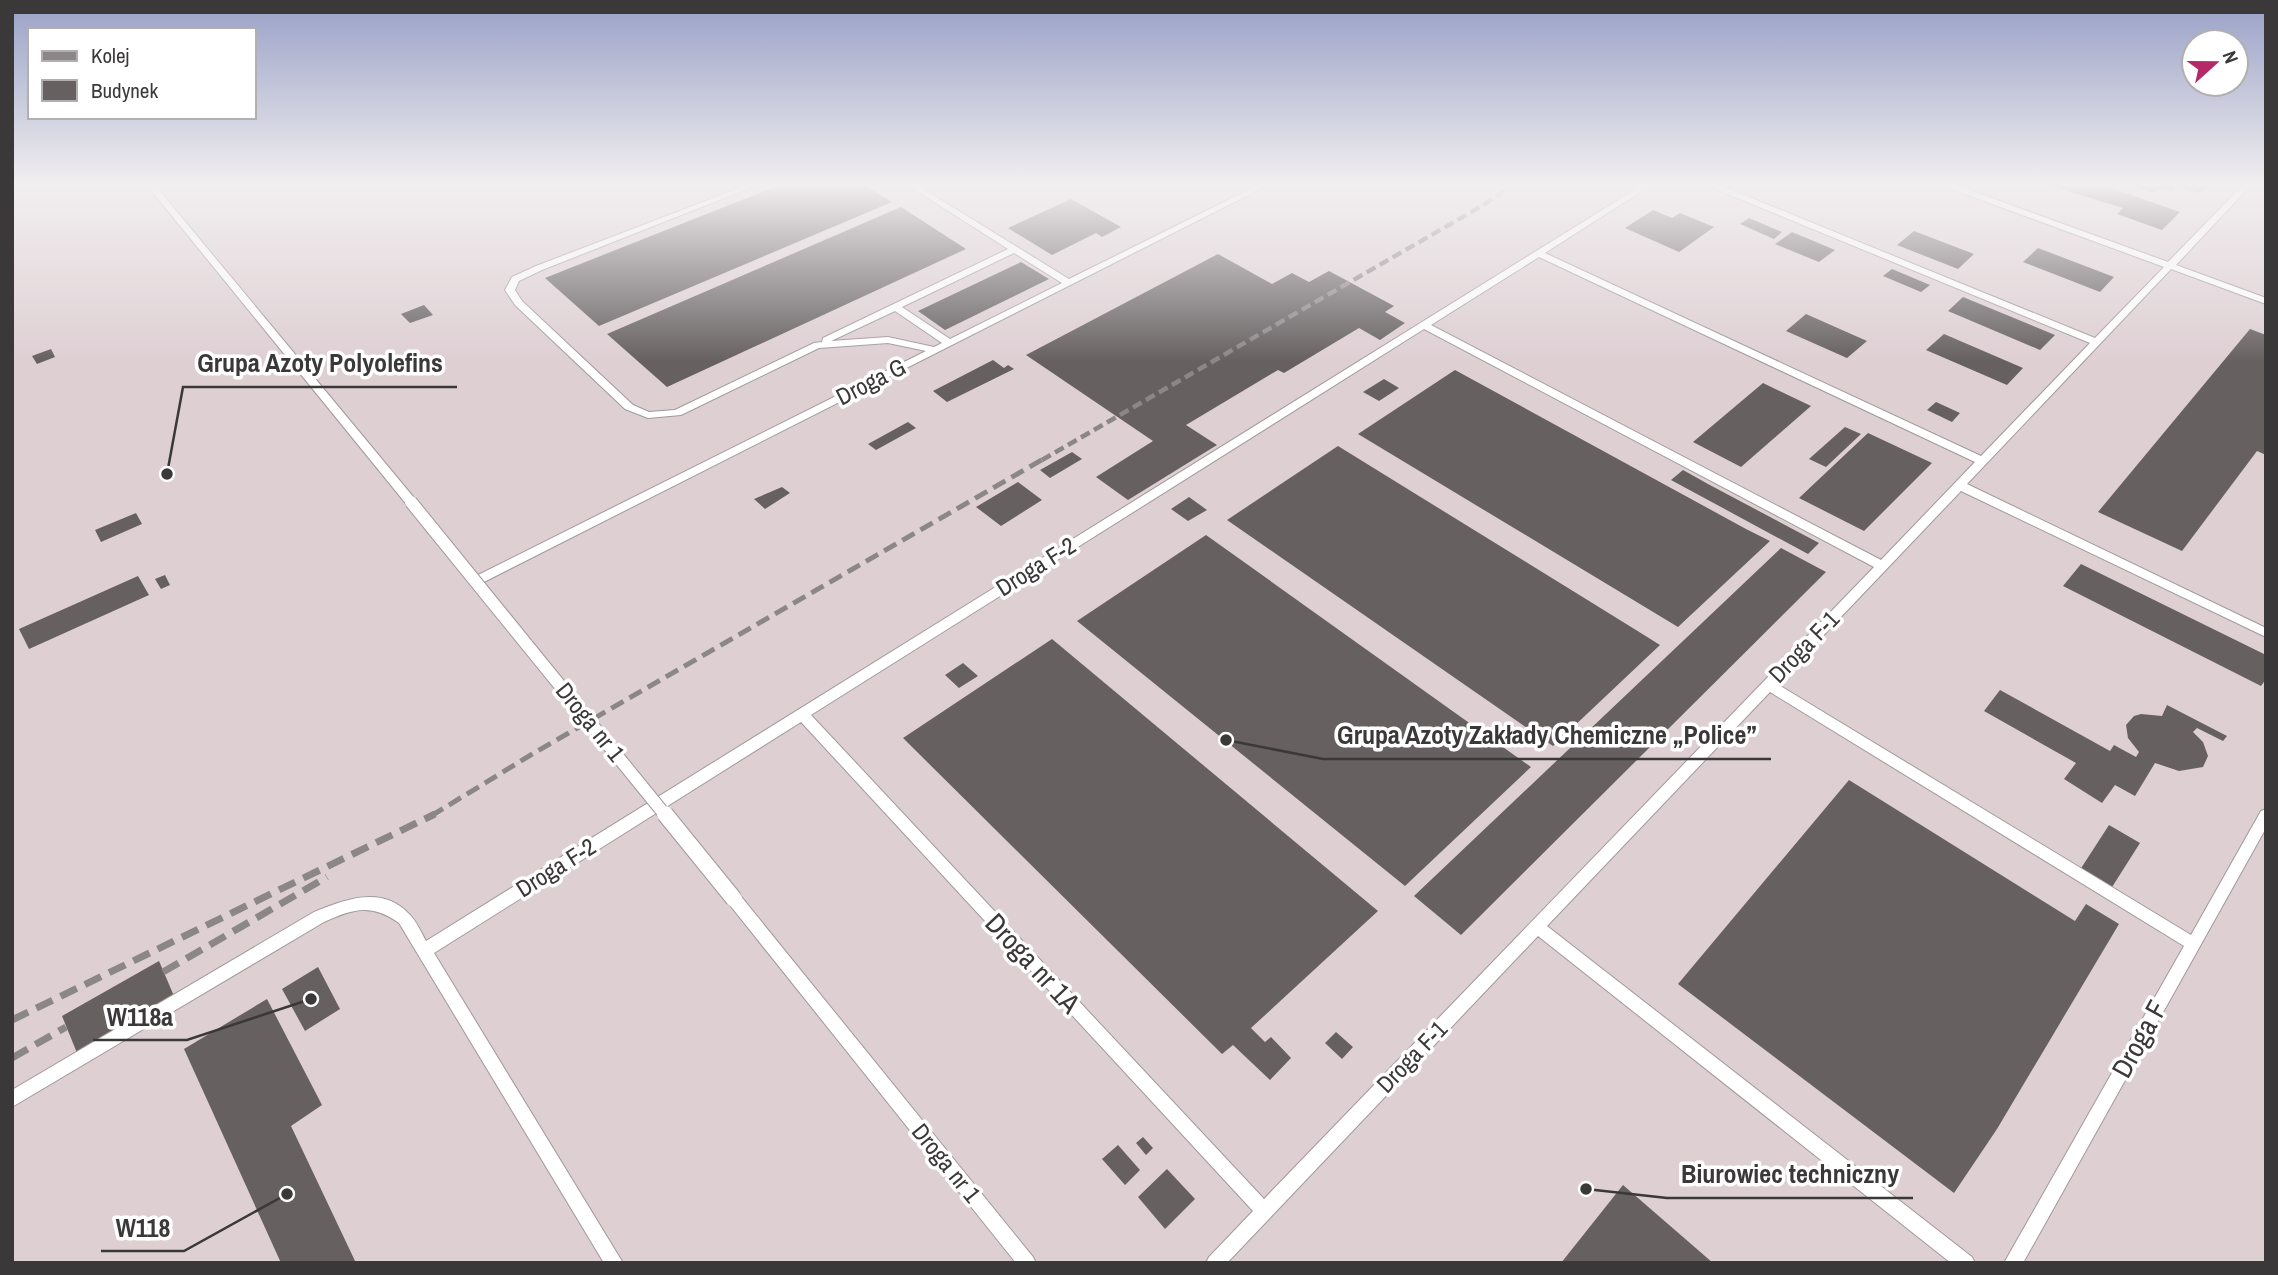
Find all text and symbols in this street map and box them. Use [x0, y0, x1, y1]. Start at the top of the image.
legend [28, 28, 256, 119]
north arrow [2180, 28, 2250, 98]
text: Kolej [91, 41, 129, 70]
text: N [2217, 47, 2245, 67]
text: Budynek [91, 76, 158, 105]
callout: Grupa Azoty Polyolefins [183, 340, 457, 387]
text: Grupa Azoty Polyolefins [197, 345, 443, 380]
street label: Droga G [830, 350, 911, 412]
street label: Droga F-2 [989, 529, 1082, 603]
street label: Droga F-1 [1761, 603, 1846, 689]
street label: Droga nr 1 [549, 675, 632, 768]
callout: Grupa Azoty Zakłady Chemiczne „Police” [1323, 712, 1771, 759]
text: Grupa Azoty Zakłady Chemiczne „Police” [1337, 717, 1757, 752]
street label: Droga F-2 [509, 830, 602, 904]
street label: Droga nr 1A [977, 905, 1090, 1022]
callout: W118a [93, 993, 187, 1040]
street label: Droga F [2102, 994, 2176, 1084]
text: W118a [107, 999, 173, 1034]
street label: Droga F-1 [1369, 1013, 1454, 1099]
street label: Droga nr 1 [905, 1116, 988, 1209]
callout: Biurowiec techniczny [1667, 1151, 1913, 1198]
text: Biurowiec techniczny [1681, 1156, 1899, 1191]
callout: W118 [101, 1204, 184, 1251]
text: W118 [116, 1210, 170, 1245]

